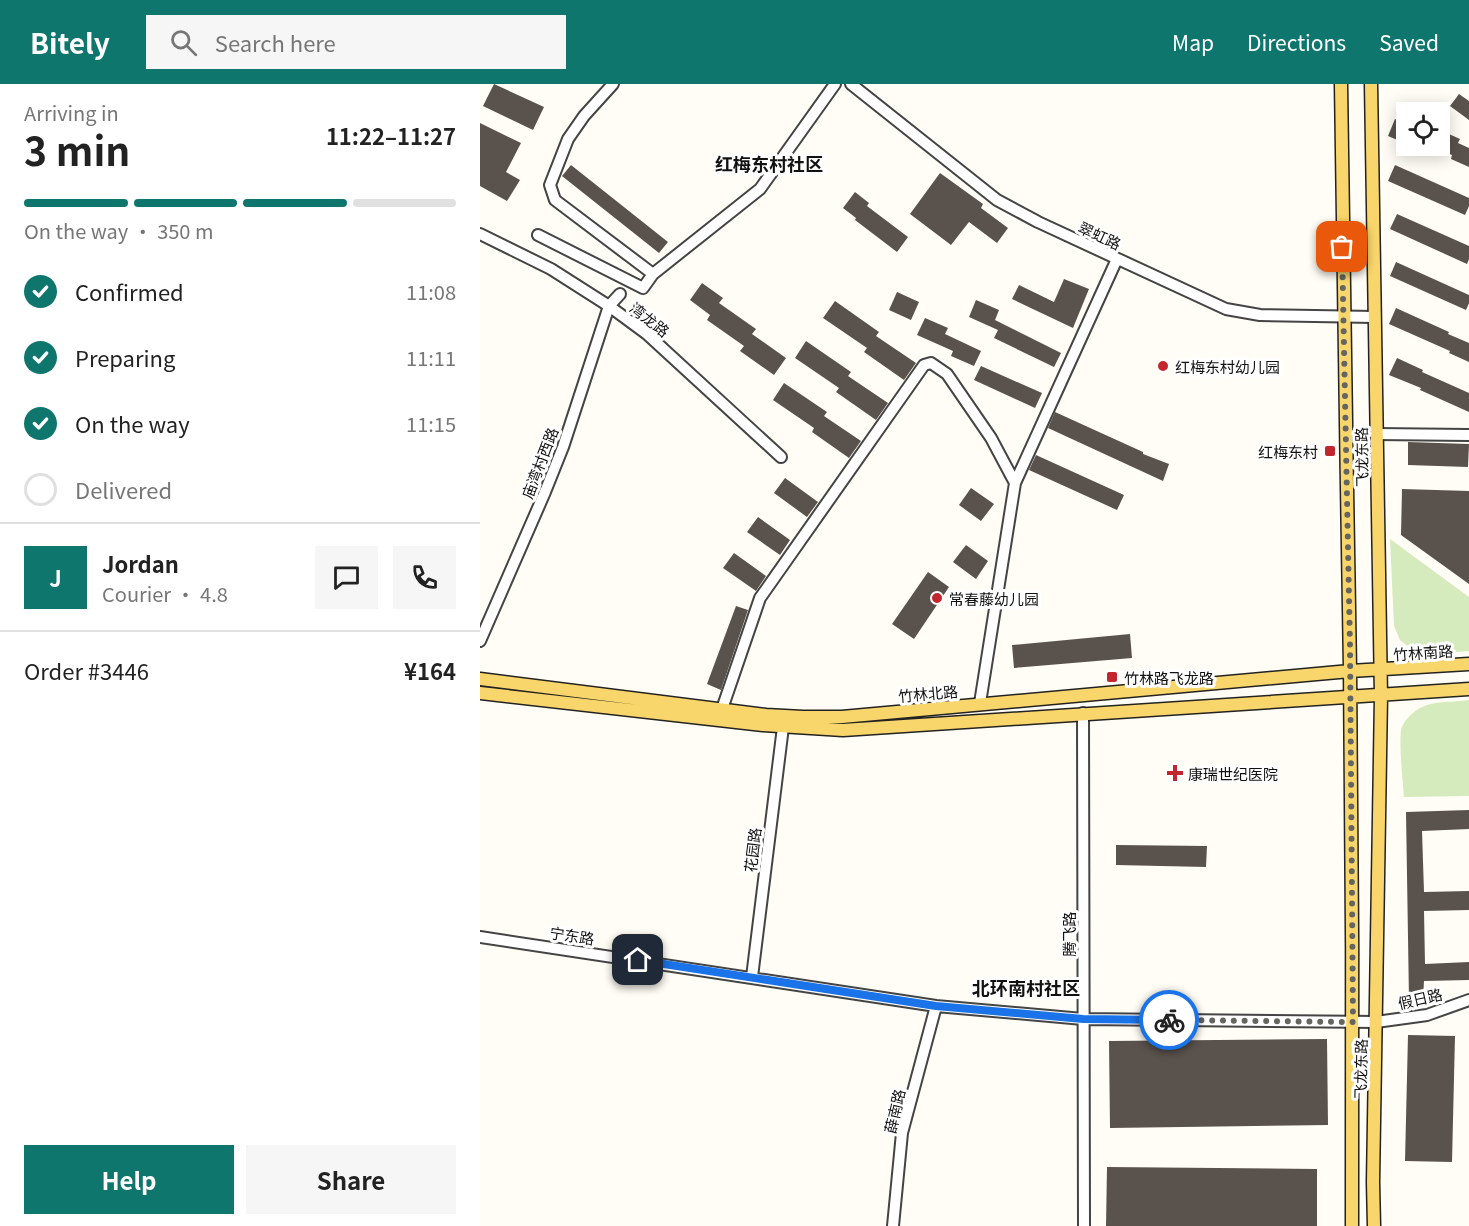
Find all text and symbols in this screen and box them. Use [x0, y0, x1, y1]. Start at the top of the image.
search box [146, 15, 566, 69]
text: Bitely [30, 22, 110, 62]
icon: search [167, 26, 200, 59]
text: Search here [215, 26, 336, 58]
text: Map [1172, 27, 1214, 57]
text: Directions [1247, 27, 1346, 57]
text: Saved [1379, 27, 1439, 57]
text: Arriving in [24, 98, 119, 127]
map controls [1396, 102, 1450, 156]
button: locate [1396, 102, 1450, 156]
text: 11:22–11:27 [326, 119, 456, 151]
text: 3 min [24, 121, 130, 177]
district label: 红梅东村社区 [715, 150, 823, 176]
text: On the way · 350 m [24, 216, 213, 245]
street label: 翠虹路 [1075, 216, 1125, 254]
pin [1316, 221, 1367, 272]
icon: bag [1325, 230, 1358, 263]
icon: check [24, 275, 57, 308]
text: Confirmed [75, 275, 184, 307]
text: 11:08 [406, 277, 456, 306]
street label: 湾龙路 [626, 297, 674, 341]
icon: check [24, 341, 57, 374]
text: Preparing [75, 341, 175, 373]
text: 11:11 [406, 343, 456, 372]
place label: 红梅东村幼儿园 [1175, 356, 1280, 377]
marker: 红梅东村幼儿园 [1156, 359, 1170, 373]
icon: check [24, 407, 57, 440]
text: On the way [75, 407, 190, 439]
text: 11:15 [406, 409, 456, 438]
street label: 庙湾村西路 [516, 424, 562, 502]
street label: 飞龙东路 [1350, 427, 1372, 487]
place label: 红梅东村 [1258, 441, 1318, 462]
marker: 红梅东村 [1323, 444, 1337, 458]
text: Delivered [75, 473, 172, 505]
button: chat [315, 546, 378, 609]
button: phone [393, 546, 456, 609]
text: Jordan [102, 547, 179, 579]
text: J [49, 561, 62, 593]
text: Courier · 4.8 [102, 579, 228, 608]
place label: 常春藤幼儿园 [949, 588, 1039, 609]
marker: 常春藤幼儿园 [930, 591, 944, 605]
street label: 竹林南路 [1392, 639, 1454, 665]
text: Order #3446 [24, 654, 149, 686]
text: ¥164 [404, 654, 456, 686]
place label: 竹林路飞龙路 [1124, 667, 1214, 688]
marker: 竹林路飞龙路 [1105, 670, 1119, 684]
street label: 竹林北路 [897, 680, 959, 706]
place label: 康瑞世纪医院 [1188, 763, 1278, 784]
marker: 康瑞世纪医院 [1166, 764, 1184, 782]
street label: 花园路 [739, 826, 765, 874]
street label: 腾飞路 [1058, 911, 1079, 957]
street label: 宁东路 [548, 921, 596, 949]
pin [612, 934, 663, 985]
icon: home [621, 943, 654, 976]
district label: 北环南村社区 [972, 974, 1080, 1000]
street label: 假日路 [1396, 983, 1444, 1013]
courier [1139, 990, 1199, 1050]
icon: bike [1153, 1004, 1186, 1037]
street label: 飞龙东路 [1349, 1039, 1371, 1099]
street label: 薛南路 [879, 1087, 909, 1135]
button: Help [24, 1145, 234, 1214]
button: Share [246, 1145, 456, 1214]

